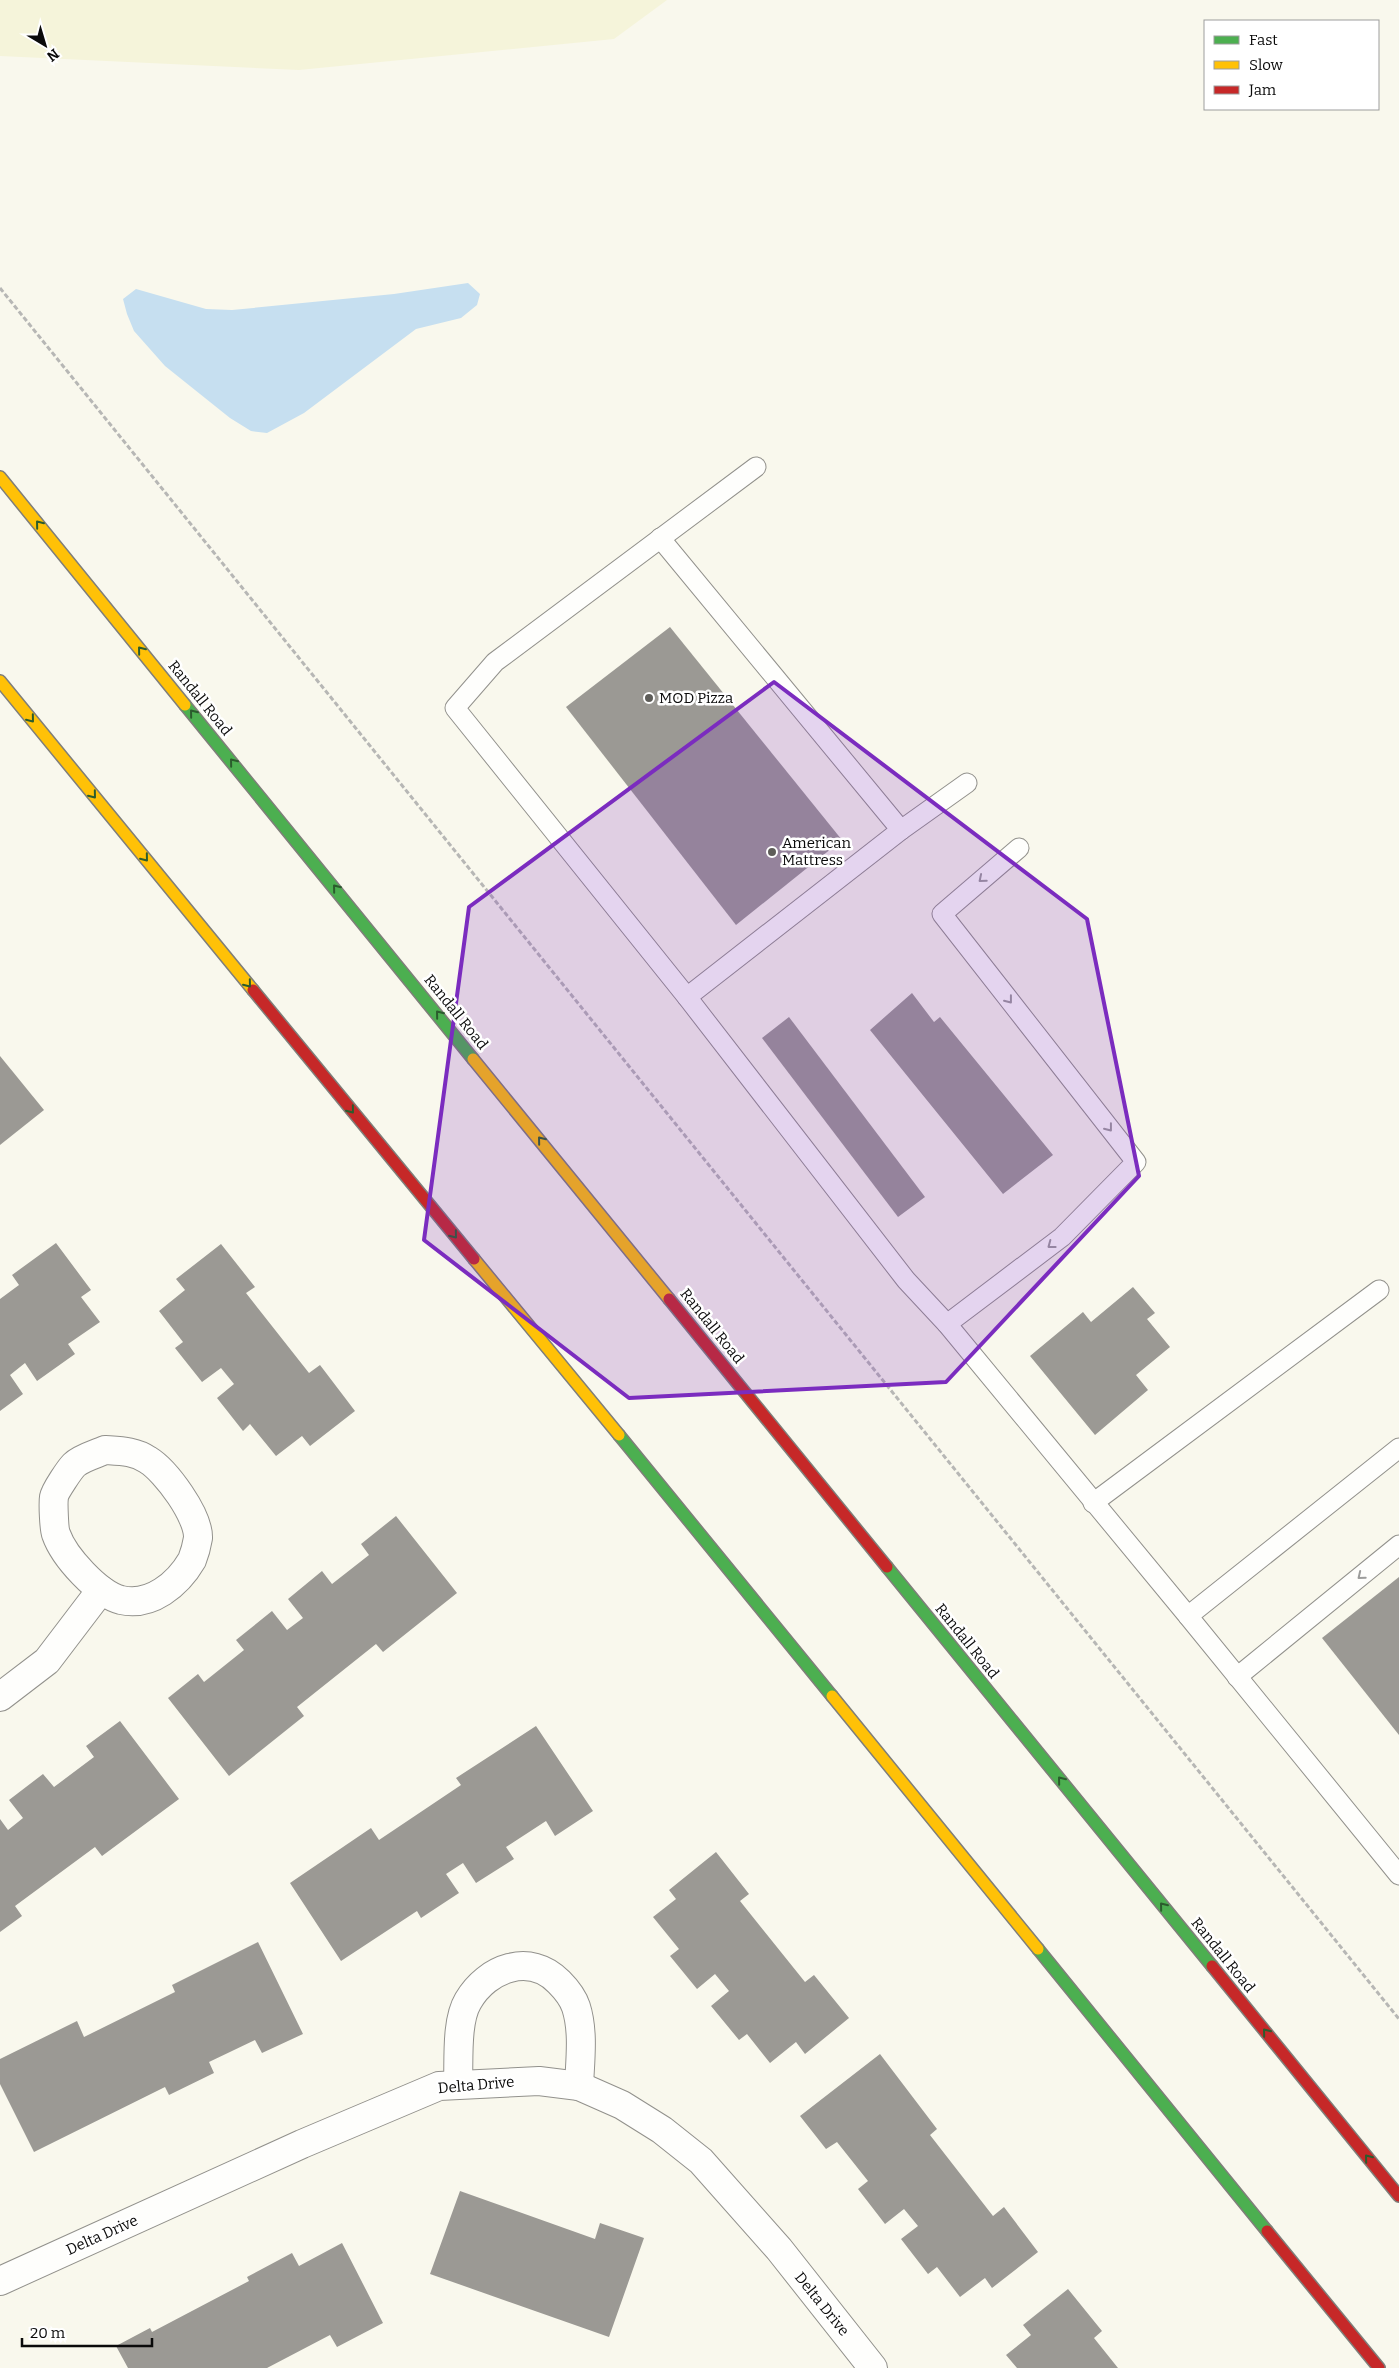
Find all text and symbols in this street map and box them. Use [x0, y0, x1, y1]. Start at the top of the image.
north arrow [20, 20, 70, 70]
legend [1204, 20, 1379, 110]
text: Fast [1249, 31, 1278, 49]
text: N [43, 45, 62, 65]
text: Slow [1249, 56, 1284, 74]
text: Jam [1248, 81, 1277, 99]
one-way arrow [36, 521, 44, 530]
one-way arrow [139, 647, 147, 656]
street label: Randall Road [164, 657, 236, 739]
place label: MOD Pizza [659, 689, 733, 707]
marker: MOD Pizza [643, 692, 655, 704]
one-way arrow [191, 710, 199, 719]
one-way arrow [25, 713, 33, 722]
one-way arrow [231, 759, 239, 768]
one-way arrow [88, 789, 96, 798]
place label: American Mattress [782, 834, 851, 869]
marker: American Mattress [766, 846, 778, 858]
one-way arrow [140, 853, 149, 862]
one-way arrow [979, 874, 988, 883]
one-way arrow [332, 885, 341, 894]
street label: Randall Road [420, 971, 492, 1053]
one-way arrow [243, 978, 251, 987]
one-way arrow [1004, 994, 1012, 1003]
one-way arrow [435, 1011, 444, 1020]
one-way arrow [346, 1104, 355, 1113]
one-way arrow [1104, 1122, 1112, 1131]
one-way arrow [538, 1137, 547, 1146]
one-way arrow [449, 1230, 458, 1239]
one-way arrow [1048, 1240, 1057, 1248]
street label: Randall Road [676, 1285, 748, 1367]
one-way arrow [1358, 1570, 1367, 1578]
street label: Randall Road [931, 1600, 1003, 1682]
one-way arrow [1057, 1776, 1066, 1785]
one-way arrow [1160, 1902, 1169, 1911]
street label: Randall Road [1187, 1914, 1259, 1996]
one-way arrow [1262, 2028, 1271, 2037]
street label: Delta Drive [437, 2073, 515, 2097]
one-way arrow [1366, 2155, 1374, 2164]
street label: Delta Drive [63, 2211, 141, 2259]
street label: Delta Drive [791, 2269, 853, 2339]
scale bar [22, 2316, 152, 2348]
text: 20 m [30, 2324, 66, 2342]

